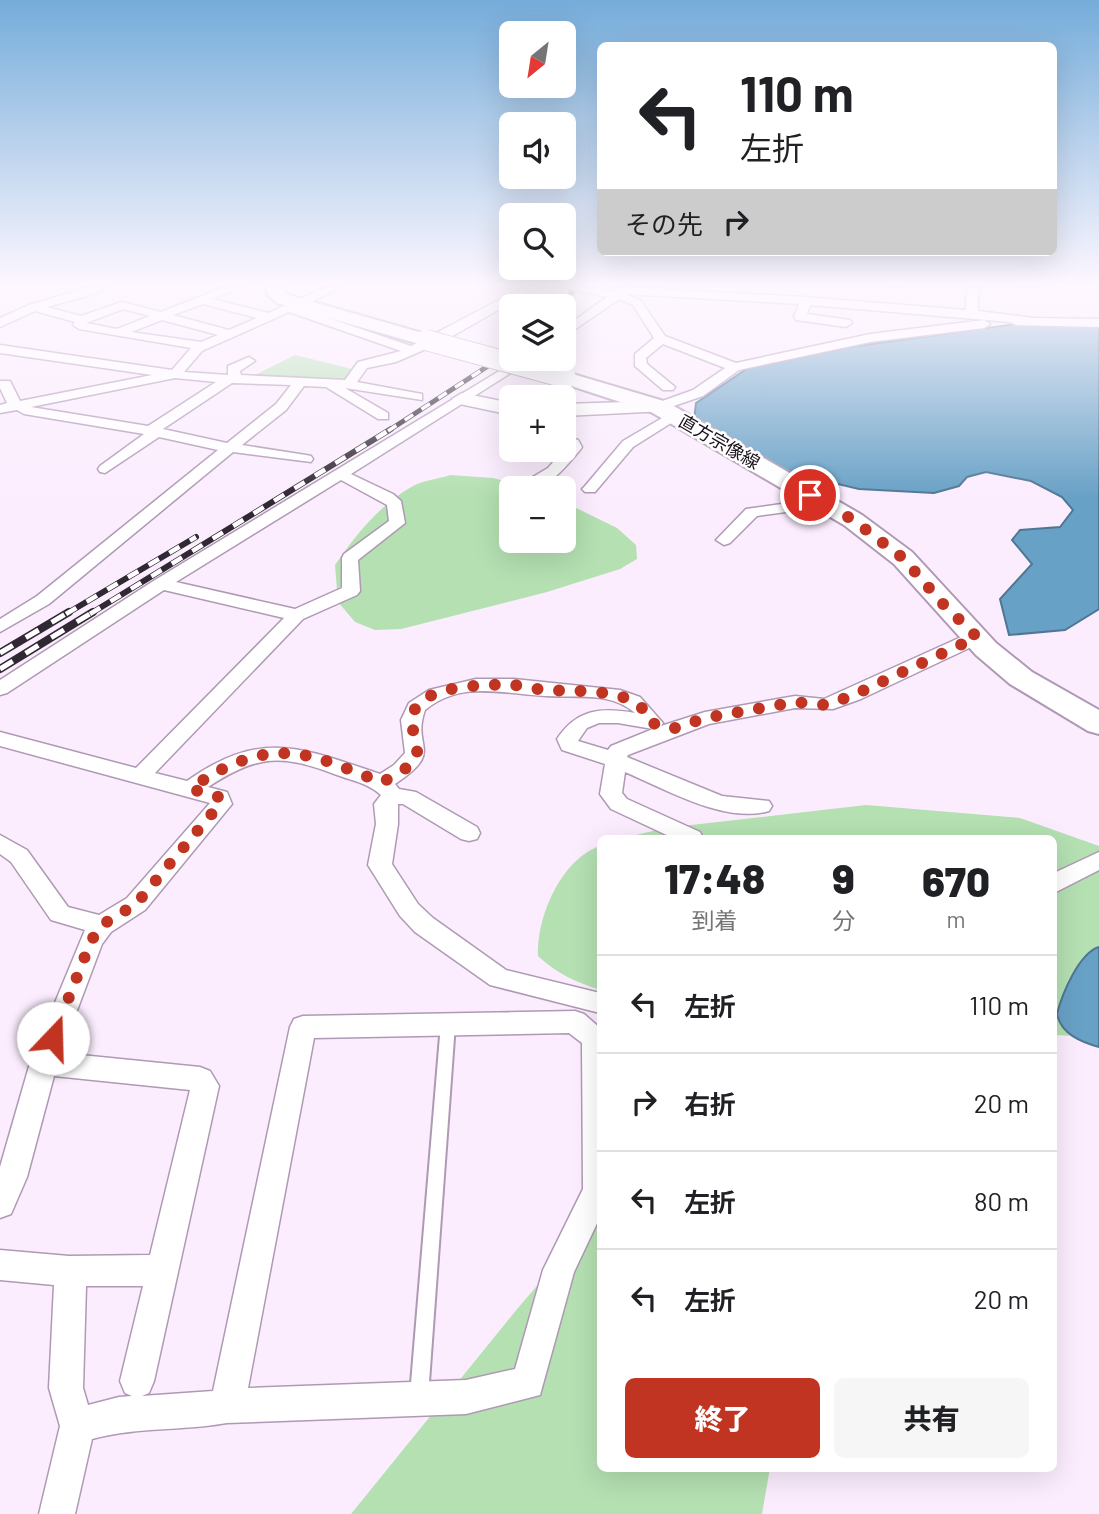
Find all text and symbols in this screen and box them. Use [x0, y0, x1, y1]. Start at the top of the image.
north arrow [499, 21, 576, 98]
map controls [499, 21, 576, 553]
text: 110 m [740, 63, 854, 122]
icon: left [625, 70, 716, 161]
button: sound [499, 112, 576, 189]
text: 左折 [740, 128, 804, 166]
button: search [499, 203, 576, 280]
icon: right [717, 203, 755, 241]
text: その先 [625, 208, 703, 239]
button: layers [499, 294, 576, 371]
button: + [499, 385, 576, 462]
street label: 直方宗像線 [675, 409, 764, 473]
pin [780, 465, 840, 525]
button: − [499, 476, 576, 553]
icon: arrive [791, 476, 829, 514]
text: 17:48 [664, 852, 765, 902]
text: 9 [832, 852, 855, 902]
text: 670 [922, 855, 990, 905]
text: m [946, 905, 966, 933]
text: 到着 [691, 906, 737, 934]
text: 分 [832, 906, 855, 934]
icon: left [625, 985, 663, 1023]
text: 110 m [969, 989, 1029, 1020]
text: 左折 [684, 990, 736, 1021]
position arrow [16, 1001, 90, 1075]
icon: right [625, 1083, 663, 1121]
text: 20 m [974, 1087, 1029, 1118]
text: 右折 [684, 1088, 736, 1119]
icon: left [625, 1181, 663, 1219]
text: 80 m [974, 1185, 1029, 1216]
text: 左折 [684, 1186, 736, 1217]
icon: left [625, 1279, 663, 1317]
text: 20 m [974, 1283, 1029, 1314]
text: 左折 [684, 1284, 736, 1315]
button: 終了 [625, 1378, 820, 1458]
button: 共有 [834, 1378, 1029, 1458]

